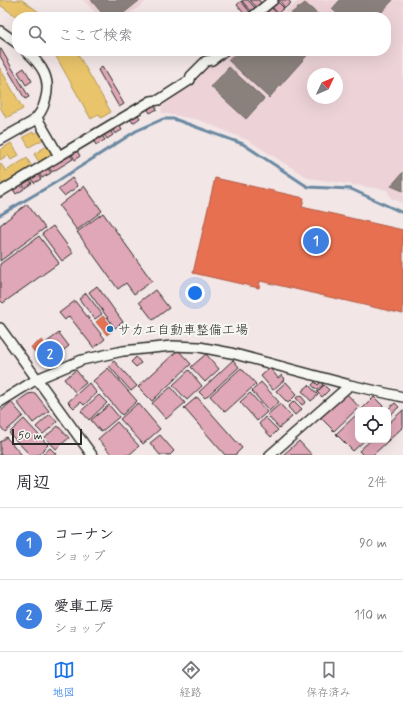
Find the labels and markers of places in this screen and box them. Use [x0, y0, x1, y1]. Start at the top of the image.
pin: 1 [303, 226, 329, 256]
place label: サカエ自動車整備工場 [118, 322, 248, 339]
marker: サカエ自動車整備工場 [105, 324, 115, 334]
pin: 2 [37, 339, 63, 369]

